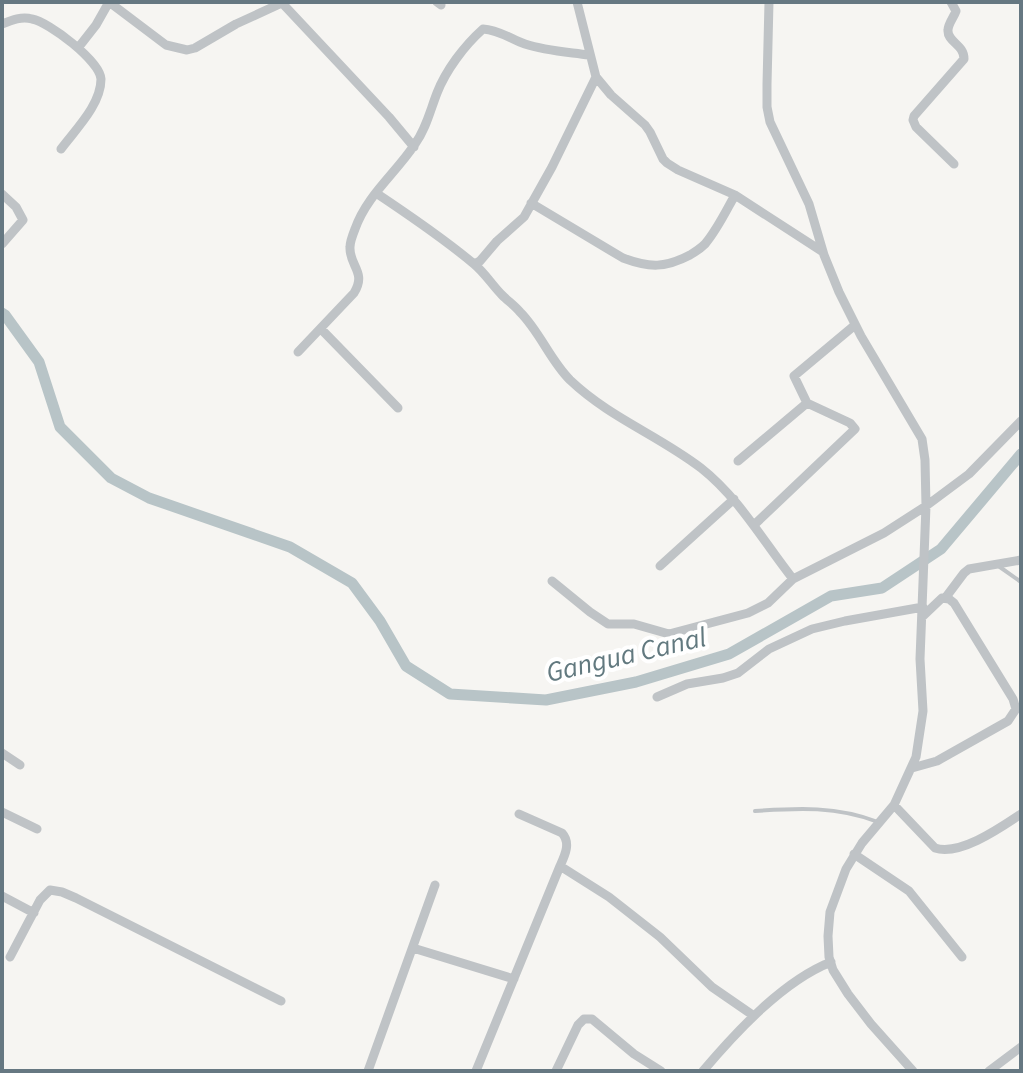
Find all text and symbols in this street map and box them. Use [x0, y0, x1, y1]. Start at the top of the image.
water label: Gangua Canal [542, 617, 710, 693]

